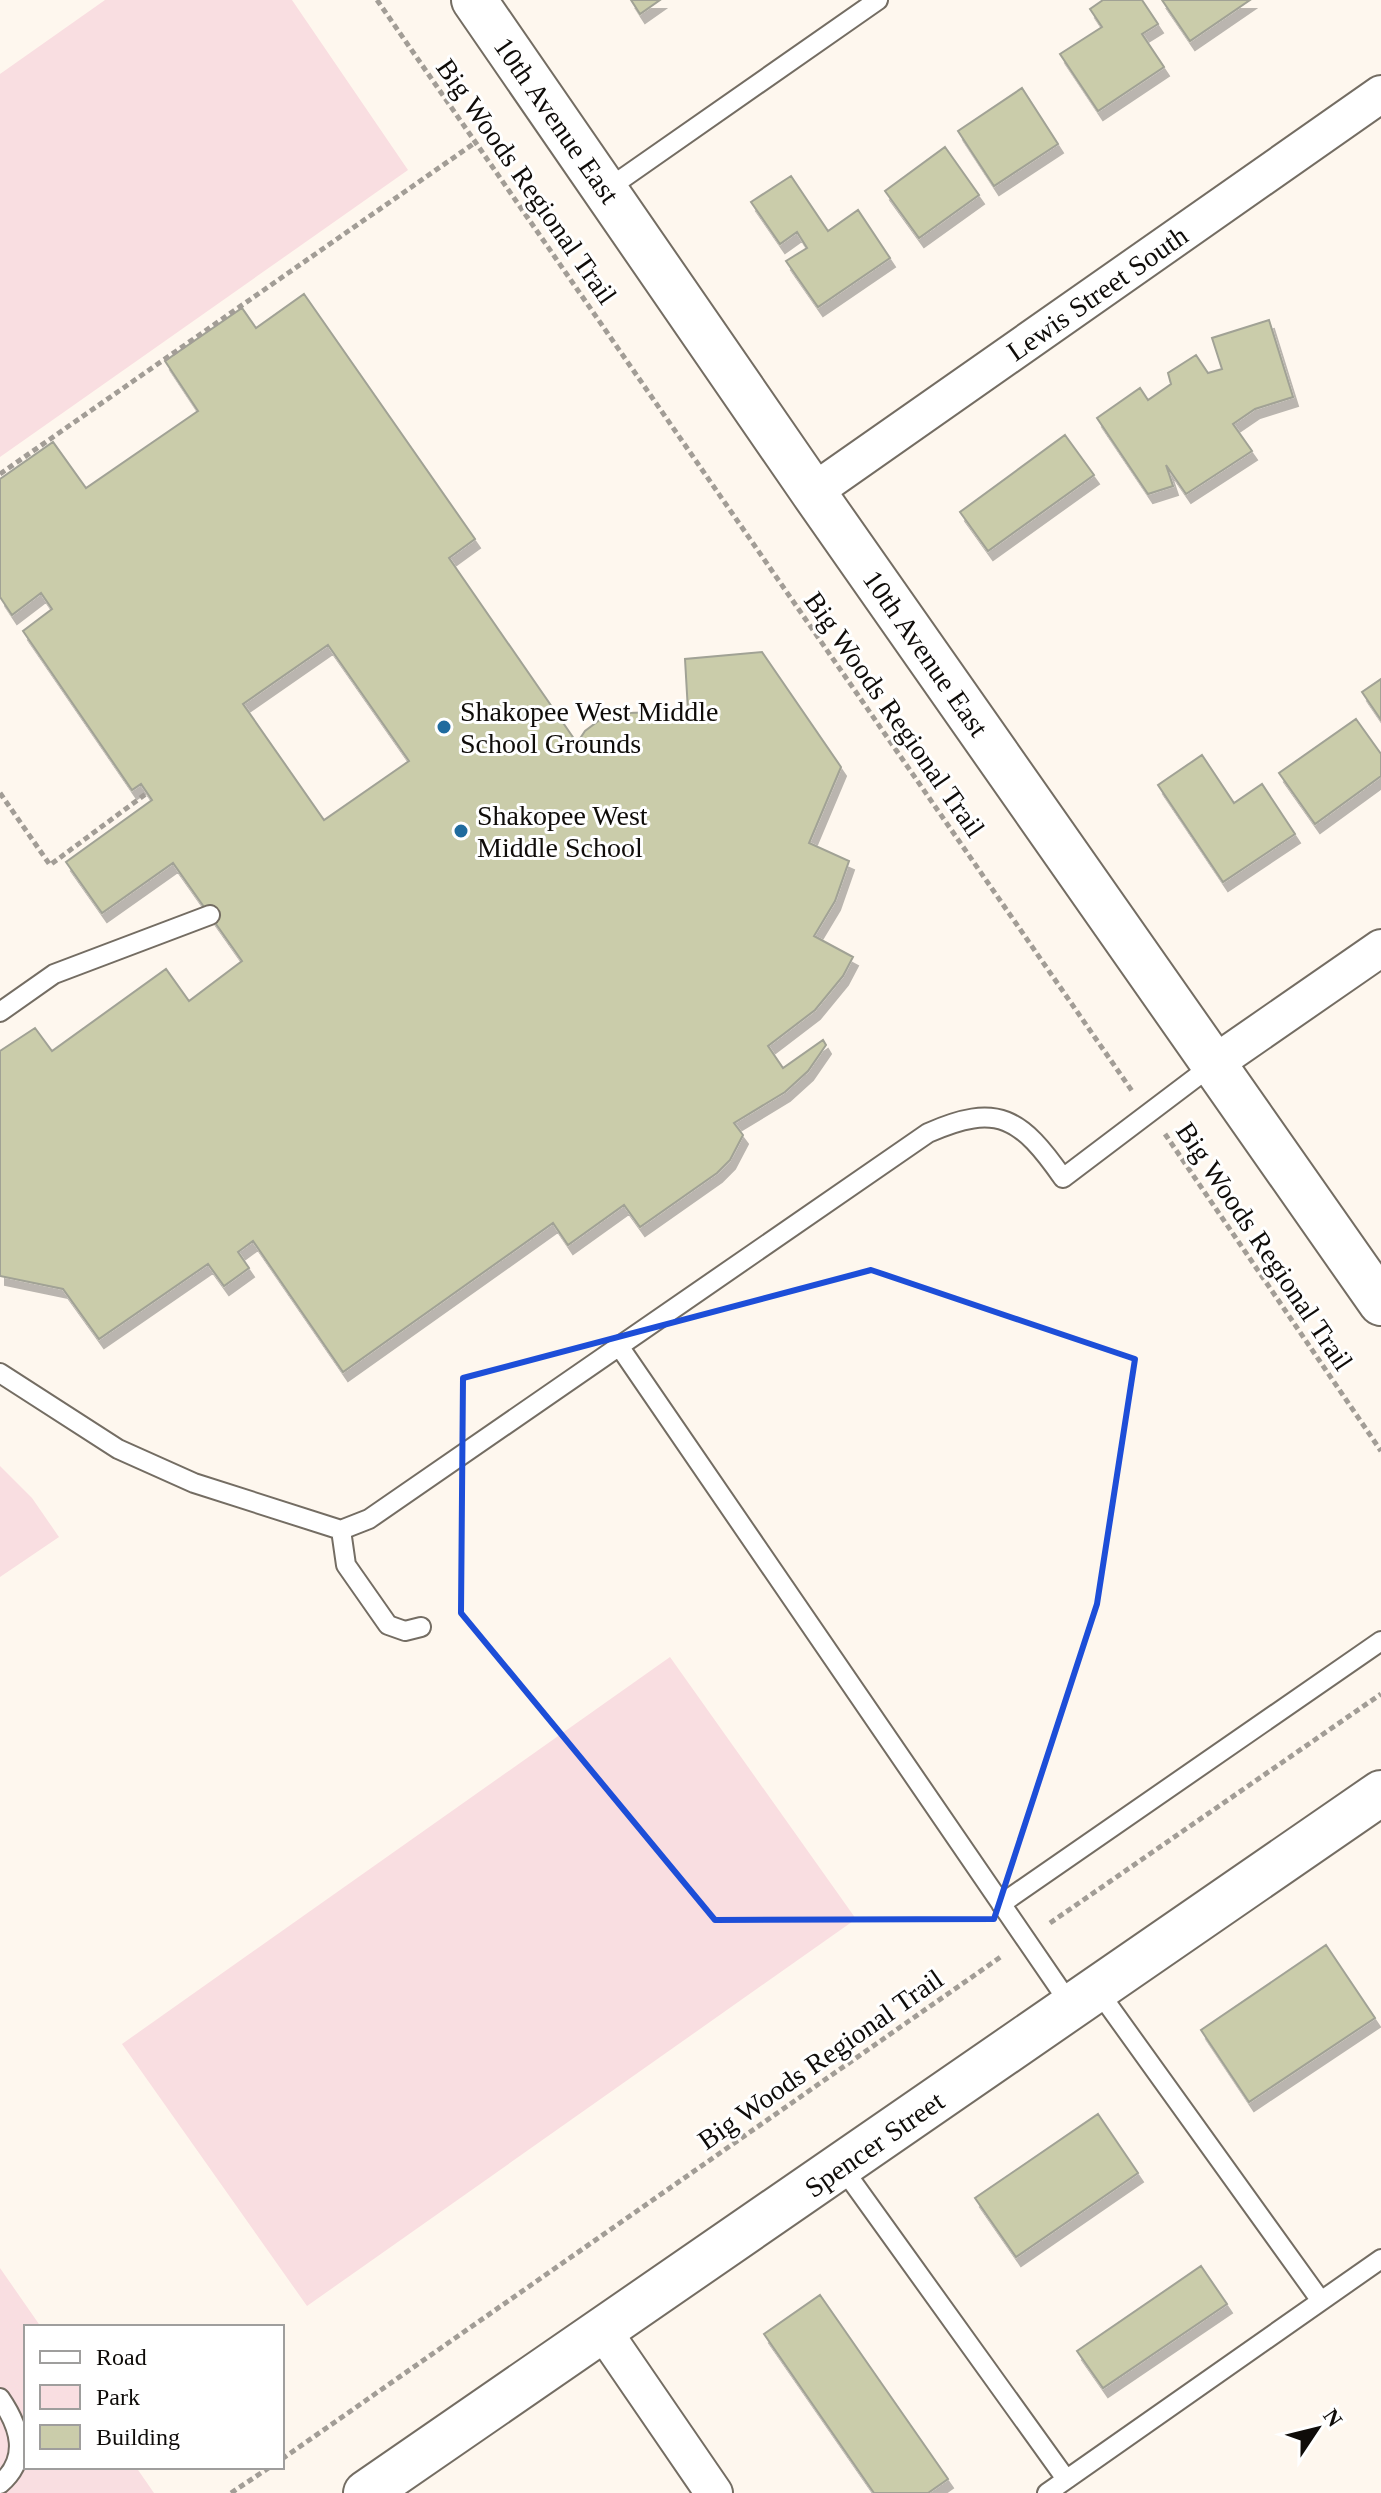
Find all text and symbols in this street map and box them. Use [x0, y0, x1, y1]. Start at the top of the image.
street label: 10th Avenue East [488, 31, 625, 209]
street label: Big Woods Regional Trail [430, 53, 623, 310]
street label: Lewis Street South [1001, 220, 1193, 367]
street label: 10th Avenue East [857, 564, 994, 742]
street label: Big Woods Regional Trail [798, 586, 991, 843]
place label: Shakopee West Middle School Grounds [460, 696, 719, 759]
marker: Shakopee West Middle School Grounds [435, 718, 453, 736]
place label: Shakopee West Middle School [477, 800, 648, 863]
marker: Shakopee West Middle School [452, 822, 470, 840]
street label: Big Woods Regional Trail [1170, 1117, 1359, 1376]
street label: Big Woods Regional Trail [692, 1963, 949, 2156]
street label: Spencer Street [799, 2085, 950, 2204]
legend [24, 2325, 284, 2469]
text: Road [96, 2344, 147, 2370]
text: Park [96, 2384, 140, 2410]
north arrow [1277, 2389, 1357, 2469]
text: N [1318, 2404, 1348, 2432]
text: Building [96, 2424, 180, 2450]

